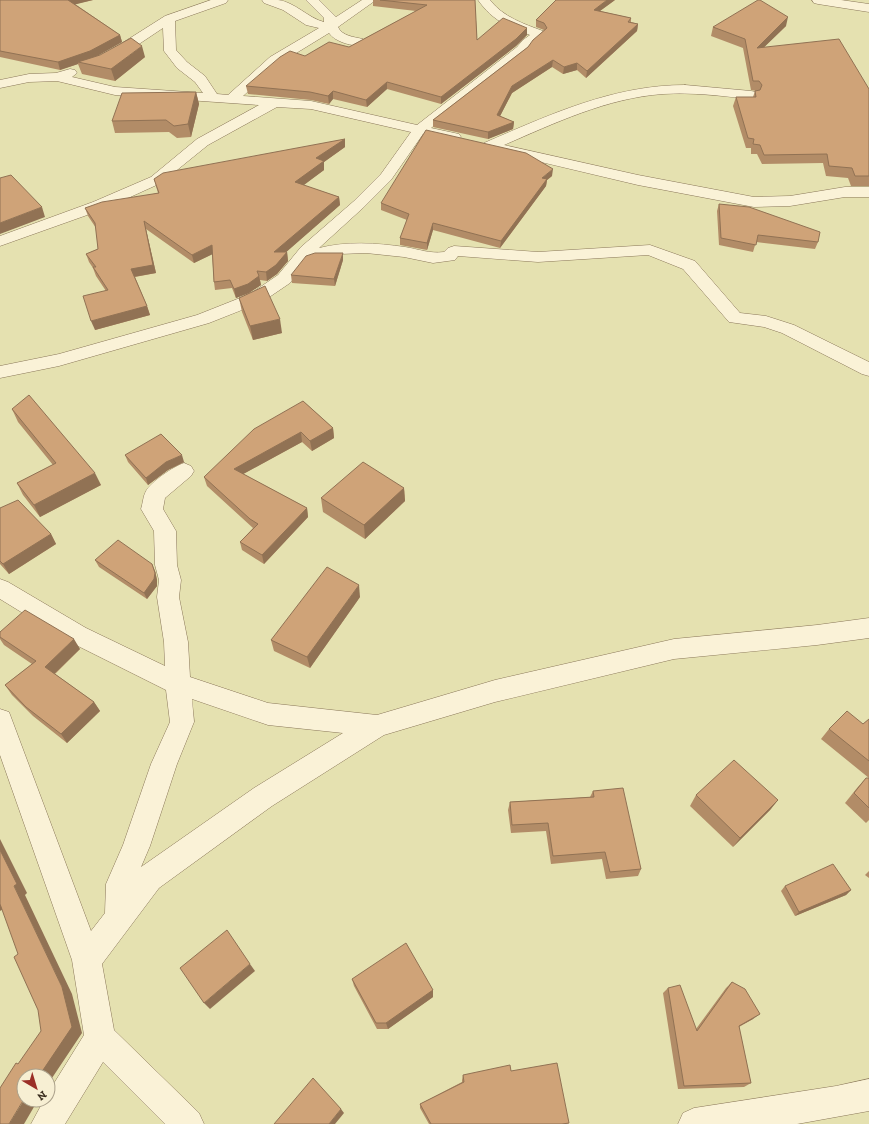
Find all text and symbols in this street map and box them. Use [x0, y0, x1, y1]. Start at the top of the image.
north arrow [16, 1068, 56, 1108]
text: N [34, 1088, 49, 1104]

